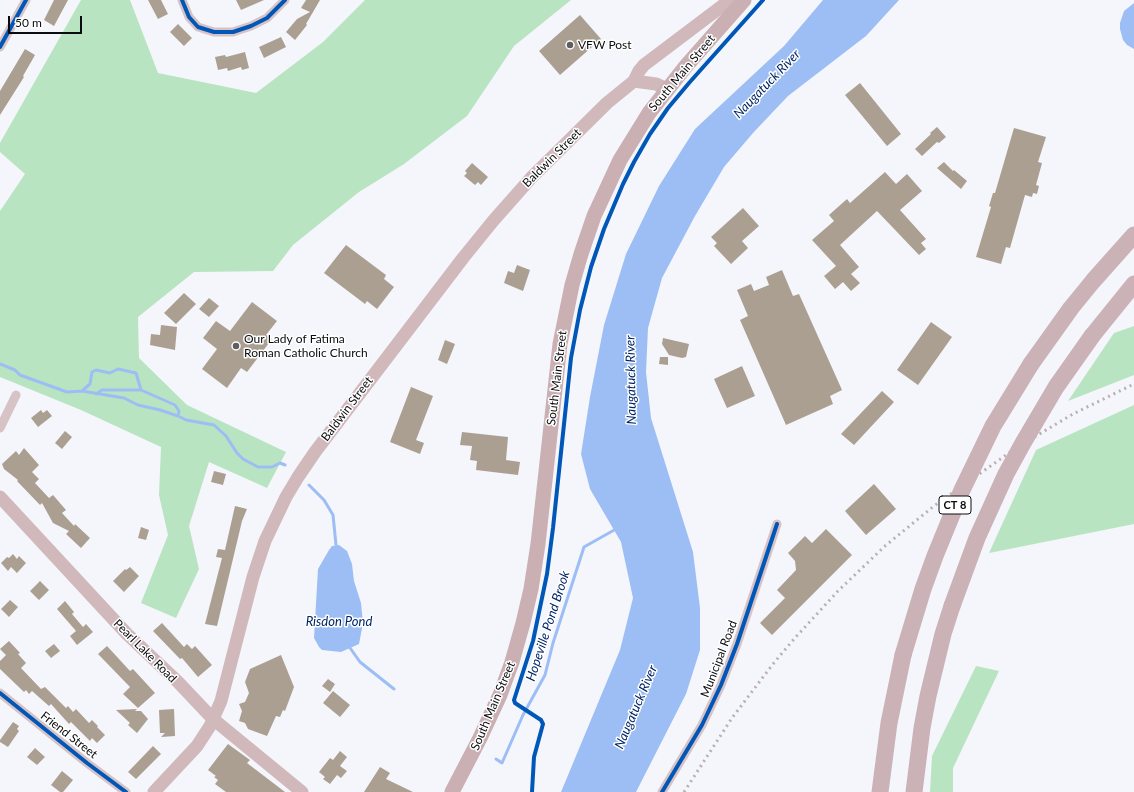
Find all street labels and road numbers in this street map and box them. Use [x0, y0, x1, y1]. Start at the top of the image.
street label: South Main Street [646, 32, 718, 114]
street label: Baldwin Street [520, 126, 584, 190]
street label: South Main Street [544, 330, 570, 426]
street label: Baldwin Street [318, 374, 376, 444]
road number: CT 8 [939, 496, 971, 514]
street label: Pearl Lake Road [110, 616, 180, 686]
street label: Municipal Road [698, 619, 740, 699]
street label: South Main Street [468, 659, 518, 753]
street label: Friend Street [38, 708, 100, 762]

